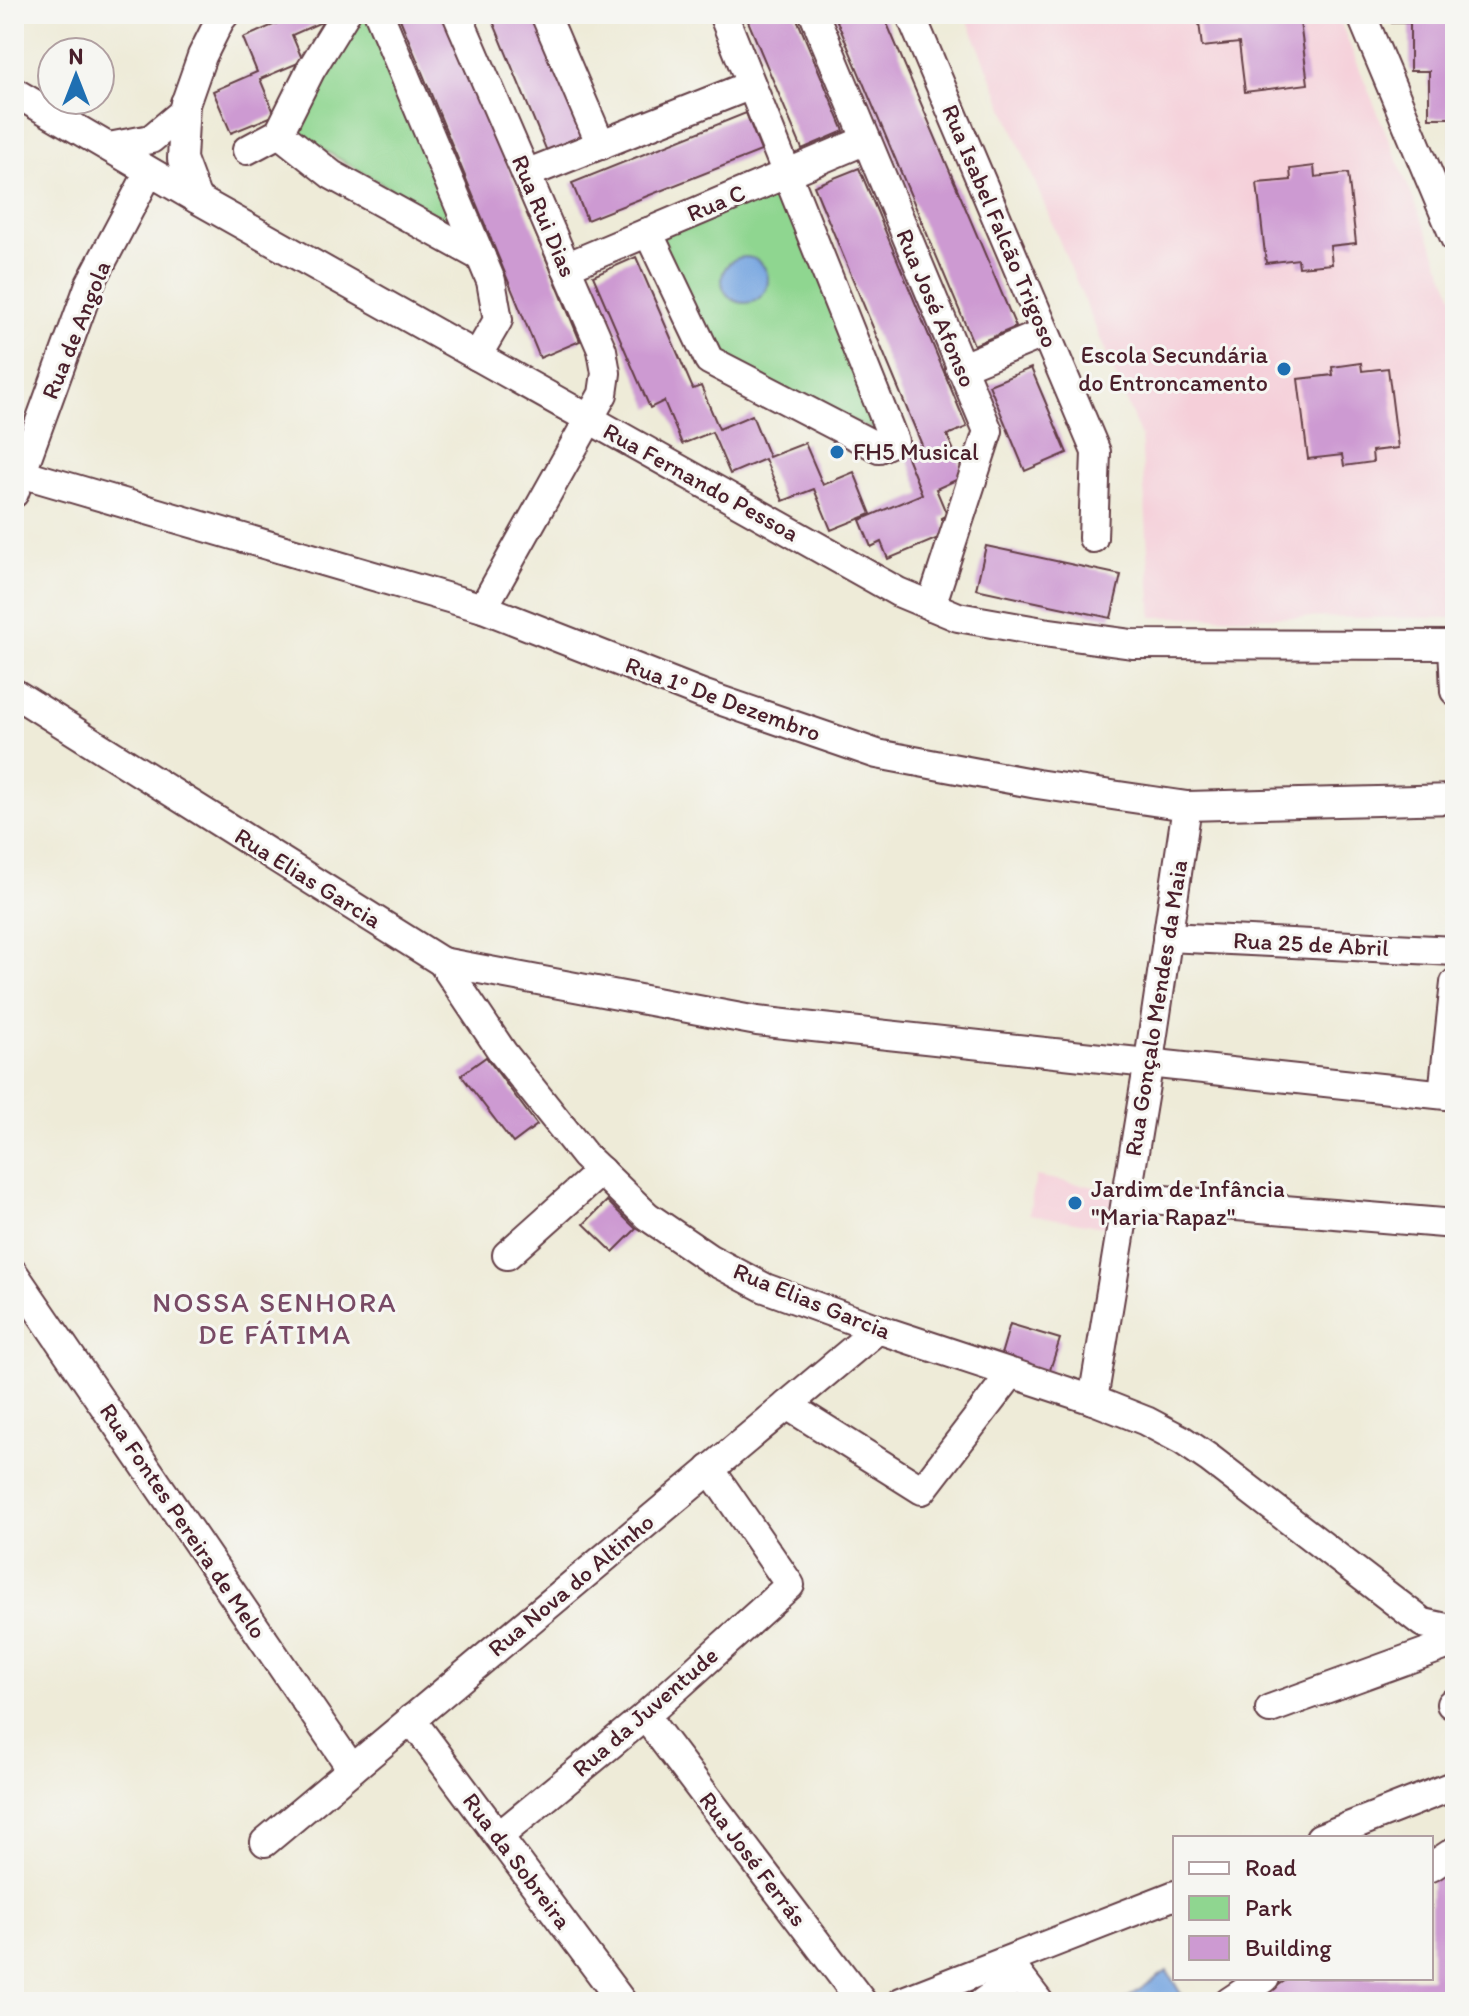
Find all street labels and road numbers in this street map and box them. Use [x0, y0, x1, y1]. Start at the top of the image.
street label: Rua Isabel Falcão Trigoso [936, 100, 1065, 352]
street label: Rua Rui Dias [506, 150, 583, 281]
street label: Rua C [682, 177, 749, 228]
street label: Rua José Afonso [890, 224, 983, 391]
street label: Rua de Angola [35, 256, 116, 403]
street label: Rua Fernando Pessoa [598, 416, 804, 547]
street label: Rua 1º De Dezembro [622, 650, 825, 747]
street label: Rua Elias Garcia [230, 821, 387, 935]
street label: Rua Gonçalo Mendes da Maia [1118, 857, 1193, 1158]
street label: Rua 25 de Abril [1232, 925, 1390, 962]
street label: Rua Elias Garcia [729, 1256, 896, 1346]
street label: Rua Fontes Pereira de Melo [94, 1397, 273, 1644]
street label: Rua Nova do Altinho [482, 1507, 660, 1663]
street label: Rua da Juventude [566, 1640, 723, 1783]
street label: Rua José Ferrás [693, 1786, 813, 1932]
street label: Rua da Sobreira [457, 1787, 578, 1935]

